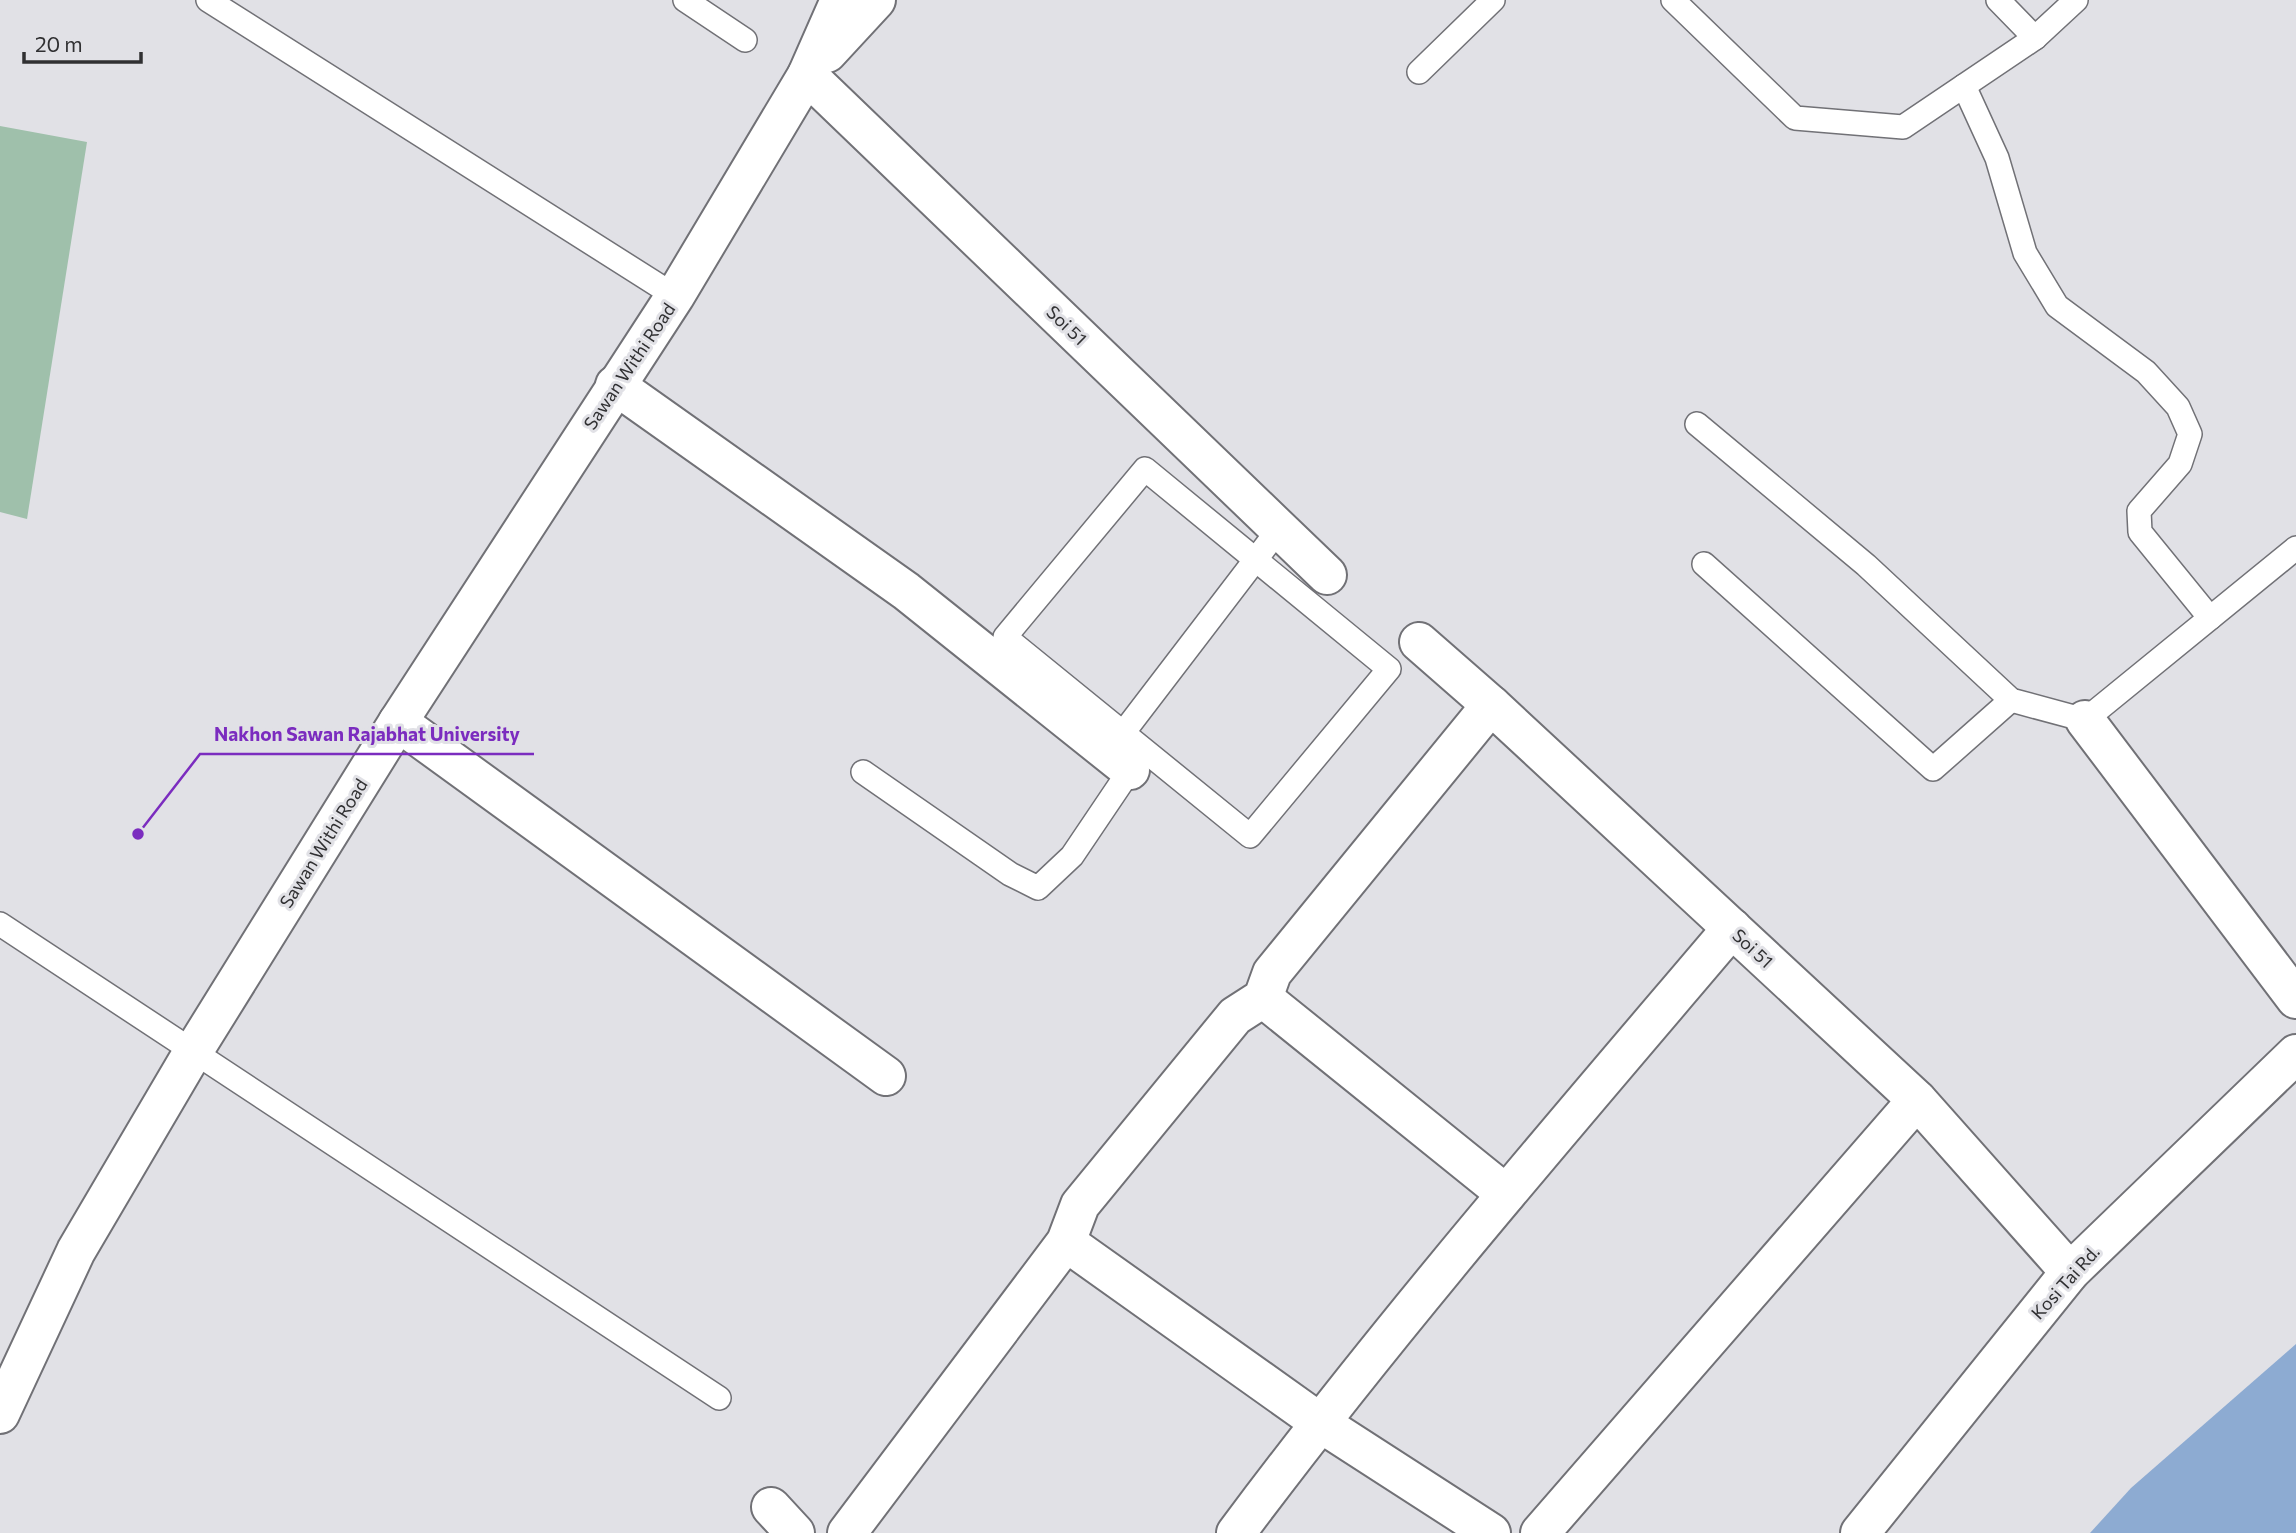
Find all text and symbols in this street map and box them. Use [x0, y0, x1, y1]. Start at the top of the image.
scale bar [24, 21, 142, 65]
text: 20 m [35, 31, 83, 56]
street label: Sawan Withi Road [579, 299, 679, 433]
street label: Soi 51 [1042, 301, 1092, 349]
callout: Nakhon Sawan Rajabhat University [200, 714, 534, 754]
text: Nakhon Sawan Rajabhat University [214, 722, 521, 745]
street label: Sawan Withi Road [274, 774, 372, 912]
street label: Soi 51 [1728, 924, 1778, 972]
street label: Kosi Tai Rd. [2026, 1241, 2104, 1323]

